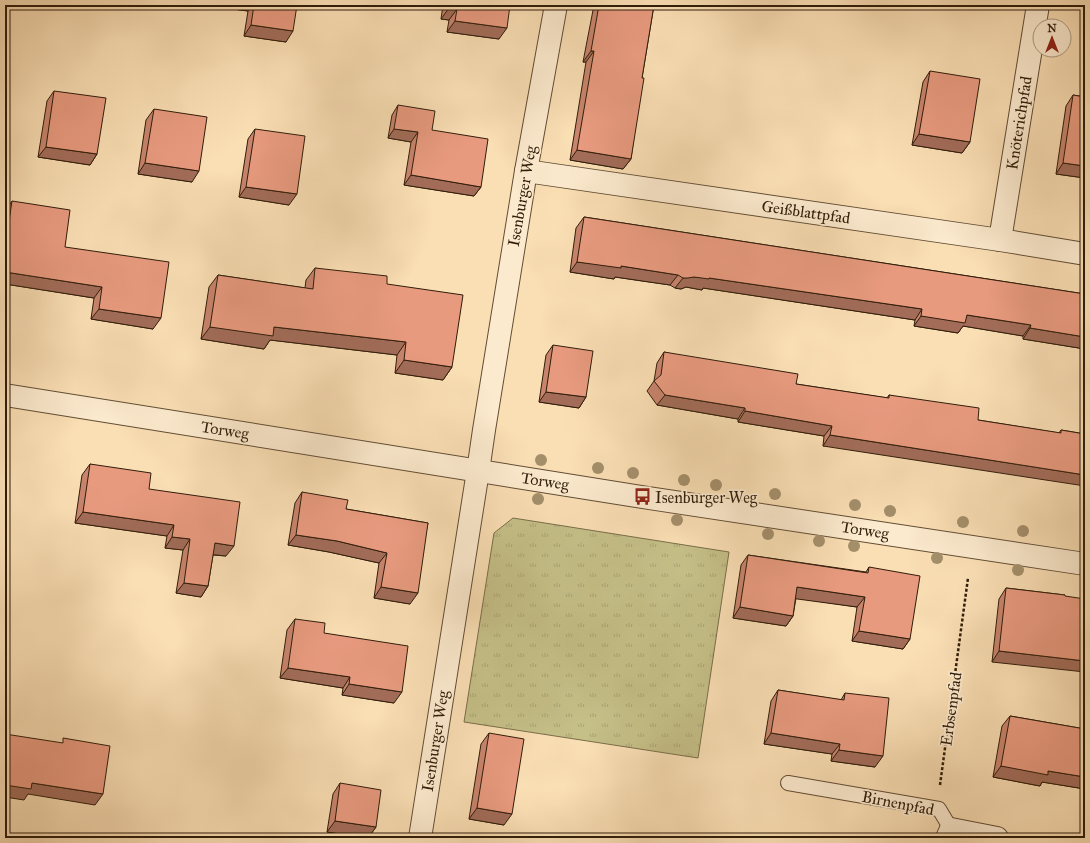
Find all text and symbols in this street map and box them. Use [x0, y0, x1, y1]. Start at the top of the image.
north arrow [1032, 18, 1072, 58]
text: N [1047, 22, 1057, 35]
street label: Knöterichpfad [1002, 75, 1036, 171]
street label: Isenburger Weg [504, 143, 541, 248]
street label: Geißblattpfad [760, 196, 852, 228]
street label: Torweg [199, 417, 251, 444]
street label: Torweg [519, 468, 571, 495]
bus stop icon: Isenburger Weg [632, 487, 652, 507]
place label: Isenburger Weg [655, 488, 758, 508]
street label: Torweg [839, 517, 891, 544]
street label: Erbsenpfad [936, 671, 966, 747]
street label: Isenburger Weg [418, 688, 453, 793]
street label: Birnenpfad [860, 787, 936, 819]

